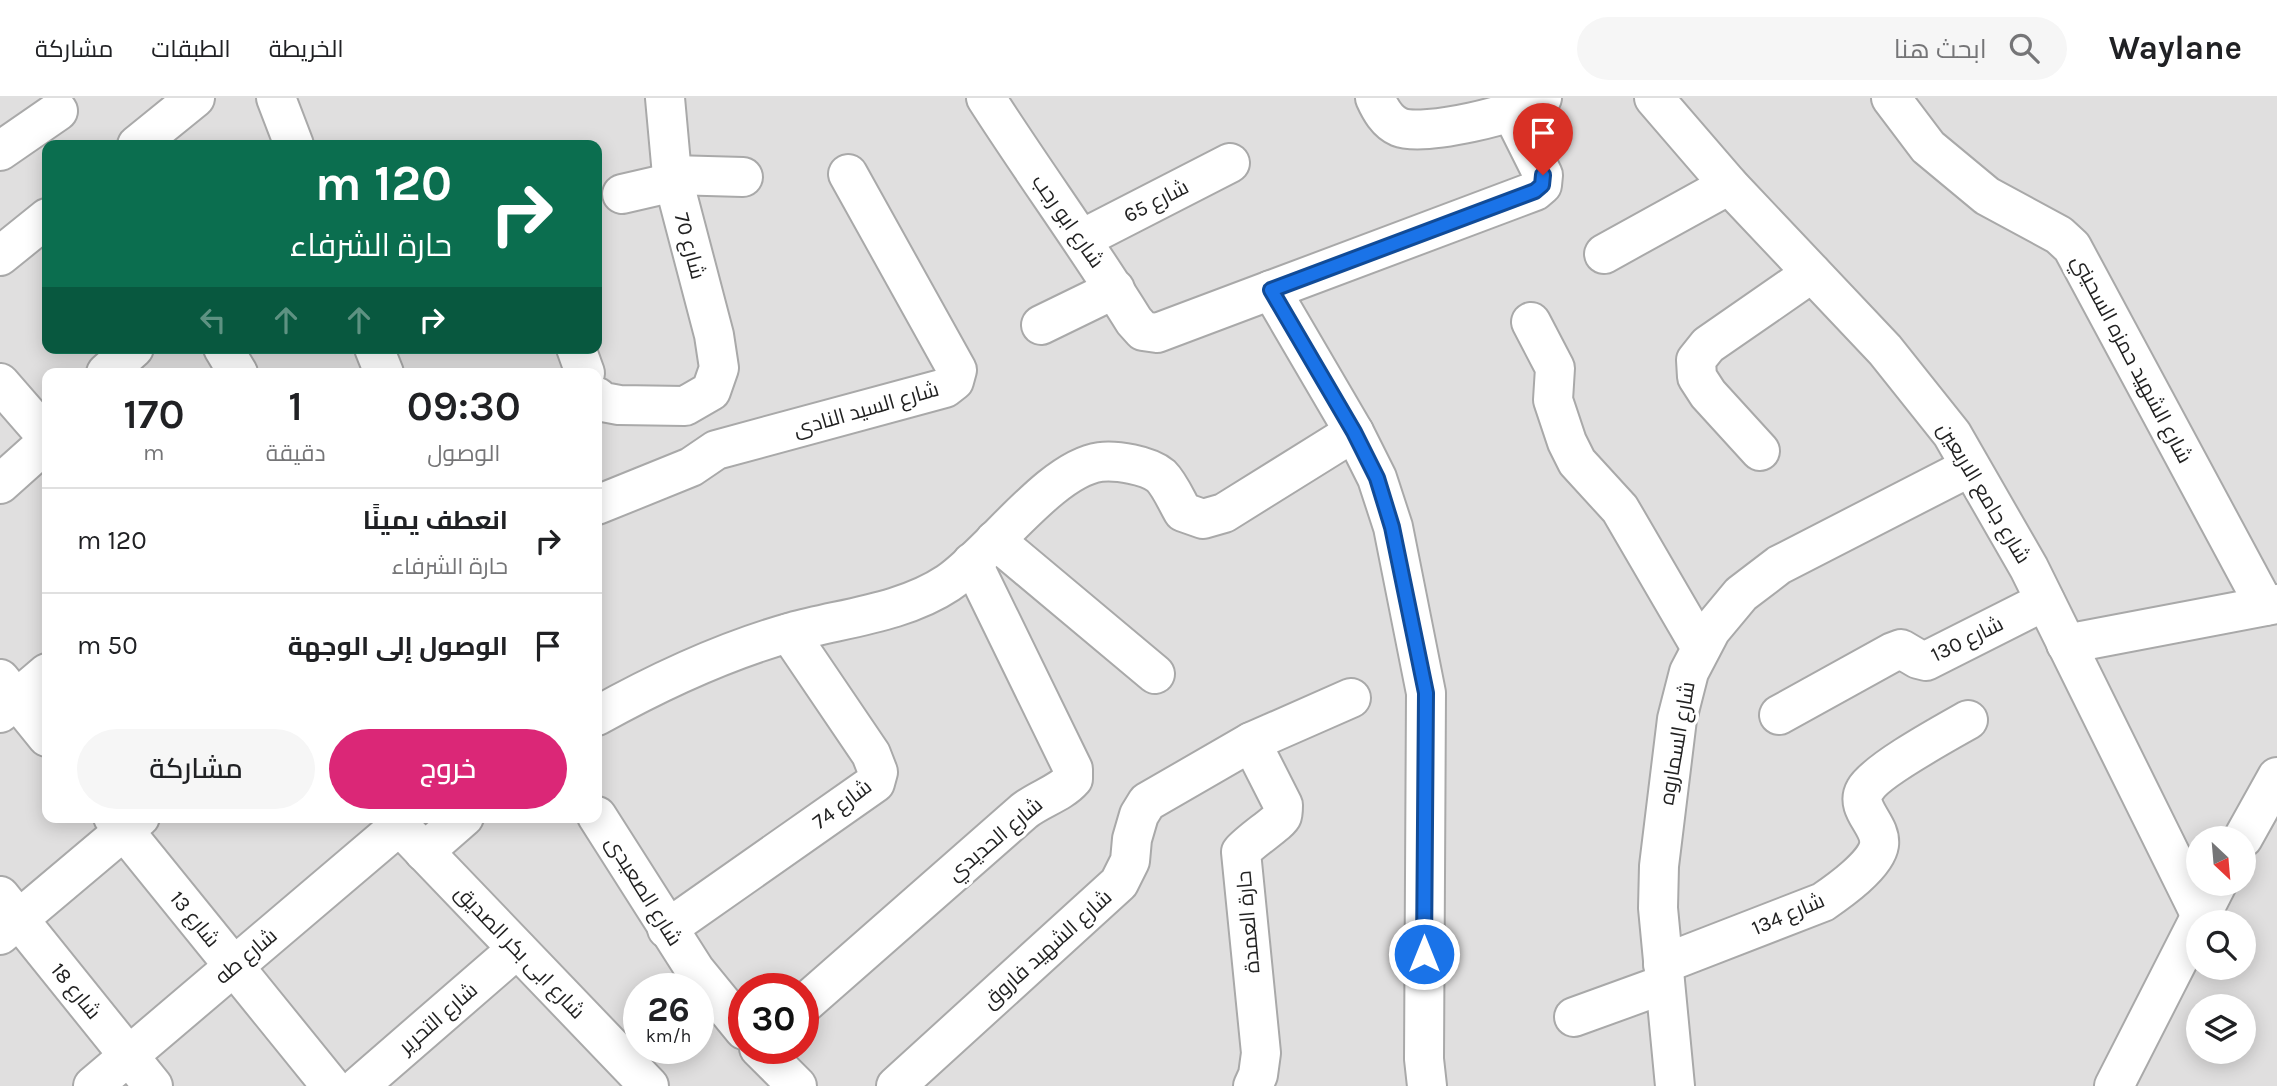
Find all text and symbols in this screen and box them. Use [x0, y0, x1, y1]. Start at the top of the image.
search box [1577, 17, 2067, 80]
icon: search [2005, 29, 2043, 67]
text: Waylane [2109, 29, 2242, 67]
text: ابحث هنا [1894, 34, 1987, 65]
text: مشاركة [35, 35, 113, 63]
text: الطبقات [151, 35, 231, 63]
text: الخريطة [269, 35, 344, 63]
pin [1513, 103, 1573, 175]
icon: arrive [1524, 114, 1562, 152]
text: 120 m [315, 155, 452, 212]
icon: right [476, 168, 567, 259]
street label: شارع ابو رجب [1025, 170, 1109, 273]
street label: شارع 65 [1120, 175, 1193, 229]
street label: شارع 70 [668, 210, 710, 282]
text: حارة الشرفاء [290, 227, 452, 264]
street label: شارع الشهيد حمزه السحيني [2063, 251, 2197, 469]
icon: left [194, 301, 232, 339]
icon: ahead [267, 301, 305, 339]
icon: ahead [340, 301, 378, 339]
icon: right [413, 301, 451, 339]
street label: شارع السيد النادى [790, 377, 942, 443]
text: 1 [288, 381, 303, 431]
text: 09:30 [407, 381, 521, 431]
text: 170 [123, 389, 185, 439]
street label: شارع جامع الاربعين [1931, 418, 2035, 569]
text: m [143, 439, 165, 466]
text: دقيقة [266, 440, 326, 467]
text: الوصول [427, 440, 500, 467]
text: انعطف يمينًا [363, 505, 508, 536]
icon: right [529, 522, 567, 560]
text: 120 m [77, 525, 147, 556]
text: حارة الشرفاء [391, 553, 508, 580]
street label: شارع 130 [1927, 611, 2008, 669]
icon: arrive [529, 627, 567, 665]
text: 50 m [77, 630, 138, 661]
text: الوصول إلى الوجهة [288, 631, 508, 662]
street label: شارع السماروه [1654, 679, 1702, 807]
button: مشاركة [77, 729, 315, 809]
button: خروج [329, 729, 567, 809]
street label: شارع 74 [808, 774, 877, 835]
street label: شارع الحديدي [943, 792, 1050, 889]
north arrow [2186, 826, 2256, 896]
map controls [2186, 826, 2256, 1064]
street label: شارع الصعيدى [599, 832, 687, 951]
street label: حارة العمدة [1232, 870, 1264, 974]
street label: شارع ابى بكر الصديق [449, 880, 590, 1025]
street label: شارع الشهيد فاروق [977, 885, 1118, 1015]
street label: شارع 13 [164, 886, 225, 953]
street label: شارع 134 [1748, 888, 1829, 942]
button: search [2186, 910, 2256, 980]
position arrow [1387, 917, 1461, 991]
street label: شارع طه [210, 923, 283, 990]
street label: شارع 18 [44, 958, 106, 1025]
speed limit sign: 30 [728, 973, 819, 1064]
street label: شارع التحرير [393, 978, 483, 1061]
text: 26 [647, 989, 690, 1030]
button: layers [2186, 994, 2256, 1064]
text: km/h [646, 1025, 691, 1047]

